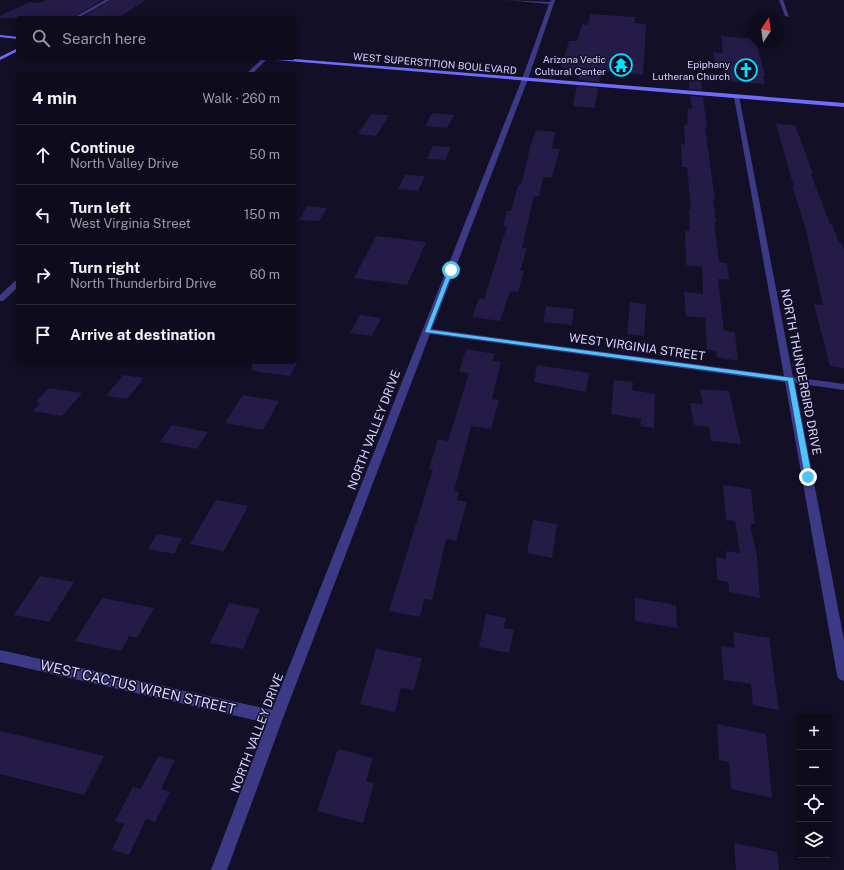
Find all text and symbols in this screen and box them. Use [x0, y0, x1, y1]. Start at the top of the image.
north arrow [748, 12, 784, 48]
search box [16, 16, 296, 60]
icon: search [30, 27, 52, 49]
text: Search here [62, 30, 146, 47]
street label: WEST SUPERSTITION BOULEVARD [353, 50, 517, 76]
temple icon: Arizona Vedic Cultural Center [608, 52, 634, 78]
place label: Arizona Vedic Cultural Center [535, 53, 606, 77]
church icon: Epiphany Lutheran Church [733, 57, 759, 83]
place label: Epiphany Lutheran Church [652, 58, 731, 82]
text: 4 min [32, 88, 77, 108]
text: Walk · 260 m [202, 91, 280, 106]
text: Continue [70, 139, 135, 156]
icon: ahead [32, 144, 54, 166]
text: 50 m [249, 147, 280, 162]
text: North Valley Drive [70, 156, 179, 171]
text: Turn left [70, 199, 131, 216]
icon: left [32, 204, 54, 226]
text: 150 m [244, 207, 280, 222]
text: West Virginia Street [70, 216, 191, 231]
text: Turn right [70, 259, 140, 276]
route start [442, 261, 460, 279]
icon: right [32, 264, 54, 286]
text: 60 m [250, 267, 280, 282]
text: North Thunderbird Drive [70, 276, 216, 291]
street label: NORTH THUNDERBIRD DRIVE [778, 288, 824, 456]
icon: arrive [32, 324, 54, 346]
text: Arrive at destination [70, 326, 215, 343]
street label: WEST VIRGINIA STREET [568, 331, 706, 363]
street label: NORTH VALLEY DRIVE [345, 368, 403, 492]
route end [799, 468, 817, 486]
street label: WEST CACTUS WREN STREET [39, 657, 237, 717]
street label: NORTH VALLEY DRIVE [228, 671, 286, 795]
map controls [796, 714, 832, 858]
button: + [796, 714, 832, 750]
button: − [796, 750, 832, 786]
button: locate [796, 786, 832, 822]
button: layers [796, 822, 832, 858]

